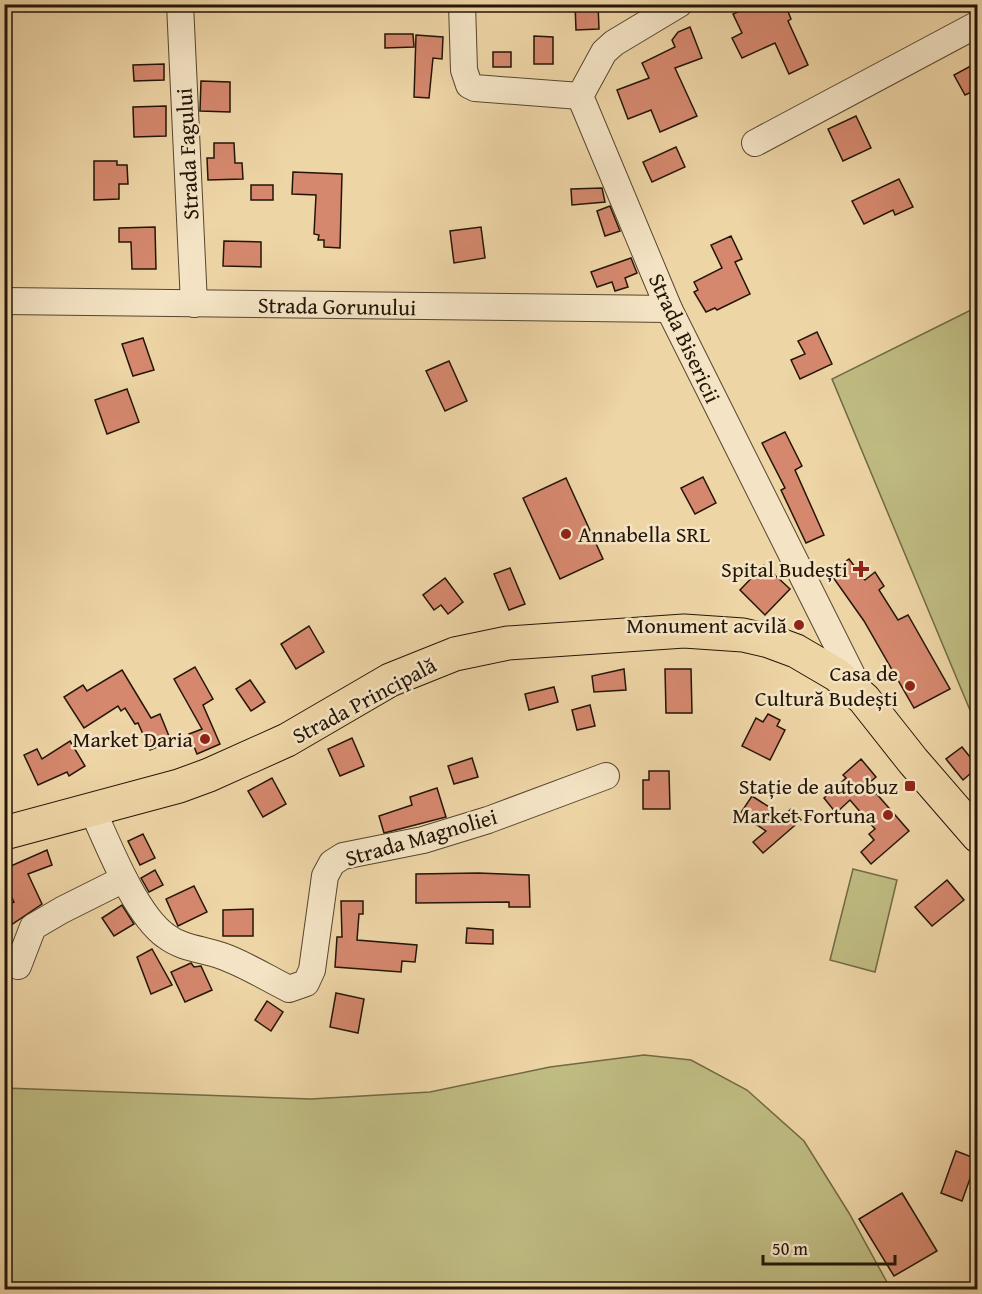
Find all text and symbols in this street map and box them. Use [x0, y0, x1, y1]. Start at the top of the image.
street label: Strada Fagului [168, 87, 206, 221]
street label: Strada Bisericii [641, 268, 729, 408]
street label: Strada Gorunului [258, 289, 416, 323]
place label: Annabella SRL [578, 518, 710, 550]
marker: Annabella SRL [559, 527, 573, 541]
place label: Spital Budești [721, 553, 848, 585]
marker: Spital Budești [852, 560, 870, 578]
place label: Monument acvilă [626, 609, 788, 641]
marker: Monument acvilă [792, 618, 806, 632]
street label: Strada Principală [286, 648, 442, 751]
place label: Casa de Cultură Budești [755, 657, 898, 714]
marker: Casa de Cultură Budești [903, 679, 917, 693]
place label: Market Daria [72, 723, 194, 755]
marker: Market Daria [198, 732, 212, 746]
place label: Stație de autobuz [739, 770, 898, 802]
marker: Stație de autobuz [903, 779, 917, 793]
place label: Market Fortuna [732, 799, 877, 831]
street label: Strada Magnoliei [341, 800, 501, 874]
marker: Market Fortuna [881, 808, 895, 822]
scale bar [763, 1228, 895, 1266]
text: 50 m [772, 1235, 808, 1262]

